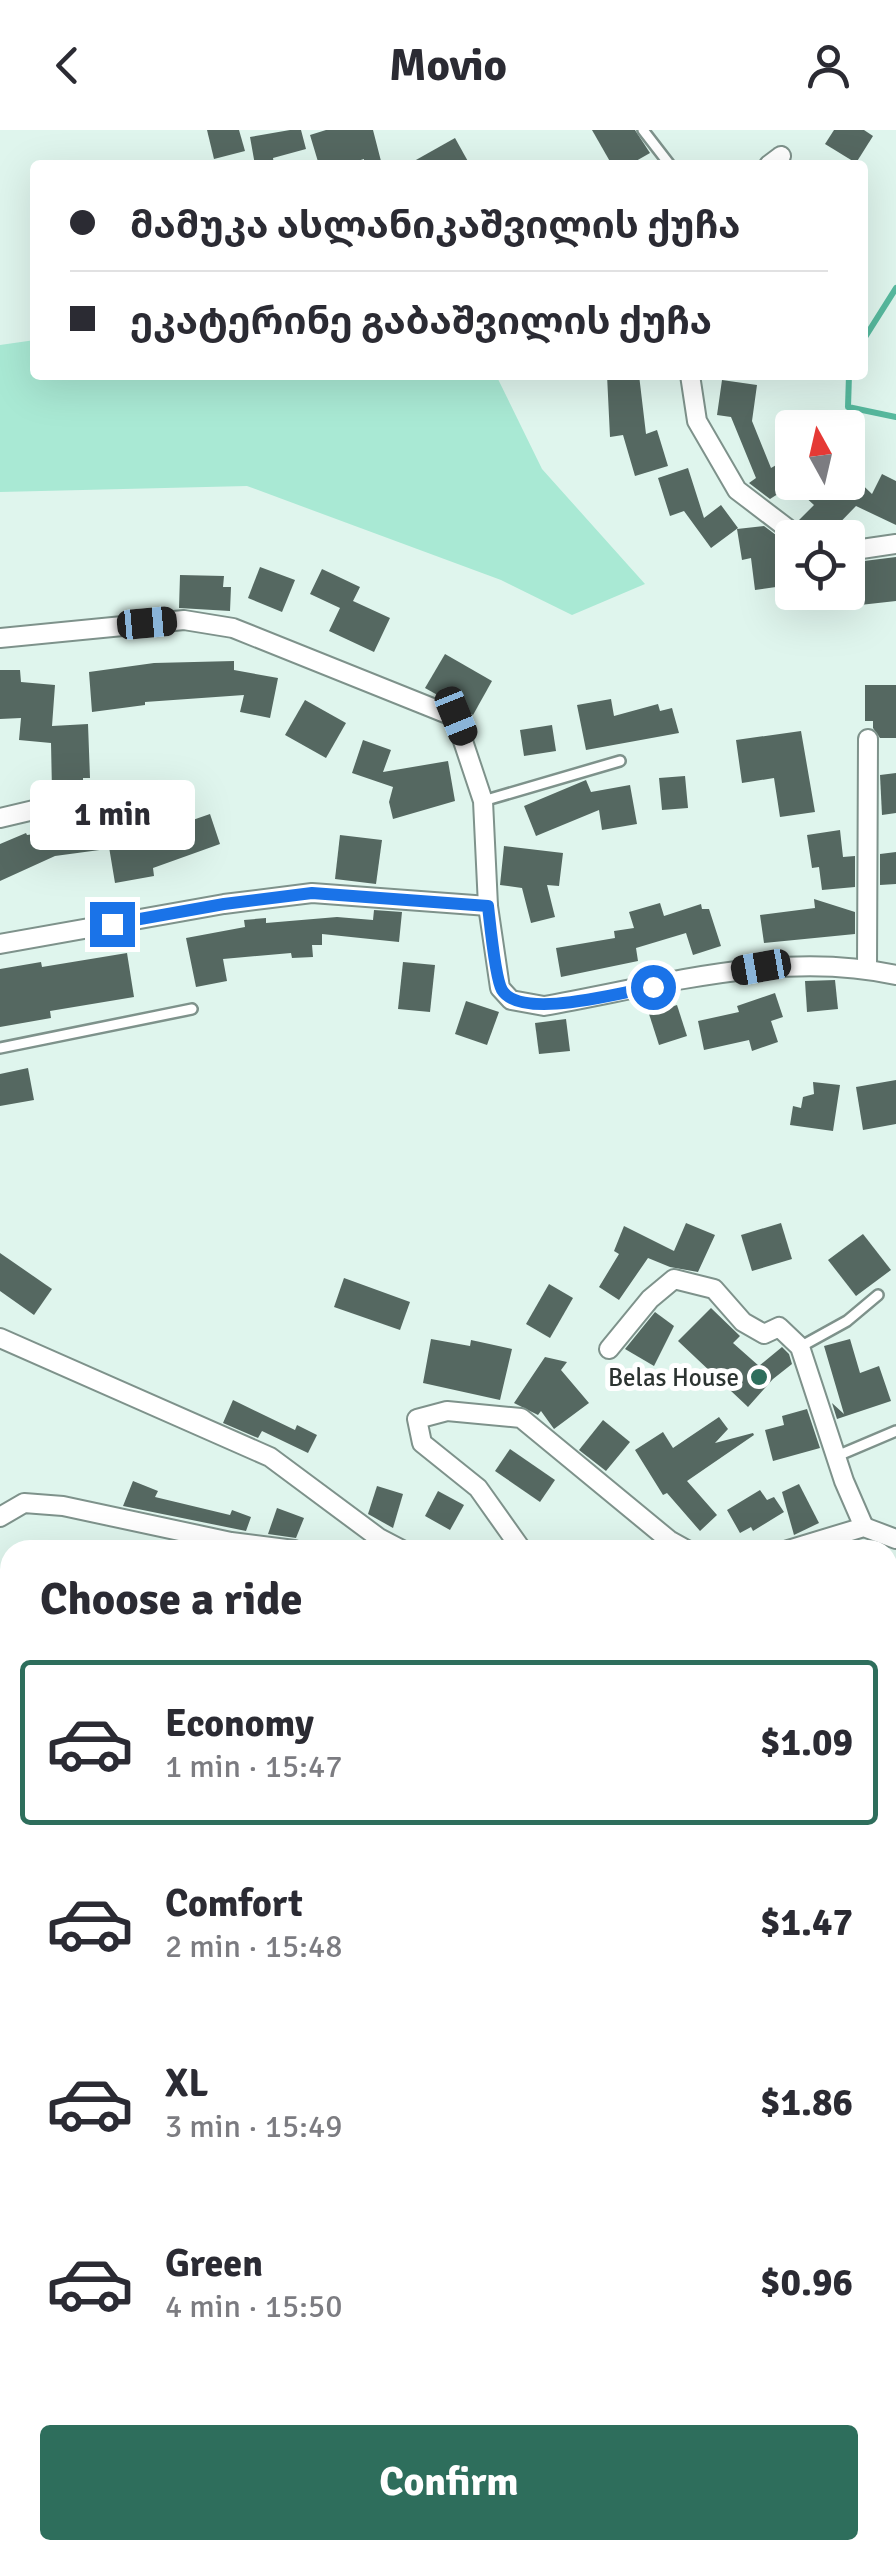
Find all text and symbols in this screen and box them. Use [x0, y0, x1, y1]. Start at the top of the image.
icon: back [40, 38, 95, 93]
text: Movio [389, 38, 507, 93]
icon: person [801, 38, 856, 93]
text: მამუკა ასლანიკაშვილის ქუჩა [130, 202, 740, 249]
text: ეკატერინე გაბაშვილის ქუჩა [130, 298, 712, 345]
north arrow [775, 410, 865, 500]
map controls [775, 410, 865, 610]
button: locate [775, 520, 865, 610]
car [116, 605, 178, 641]
car [431, 683, 481, 749]
callout: 1 min [29, 779, 194, 849]
text: 1 min [74, 795, 151, 834]
route end [90, 902, 135, 947]
car [729, 947, 793, 987]
route start [631, 965, 676, 1010]
place label: Belas House [608, 1362, 739, 1393]
marker: Belas House [748, 1366, 770, 1388]
text: Choose a ride [40, 1572, 303, 1627]
icon: car [45, 1698, 135, 1788]
text: Economy [165, 1700, 314, 1747]
text: $1.09 [760, 1719, 853, 1766]
text: 1 min · 15:47 [165, 1747, 343, 1786]
icon: car [45, 1878, 135, 1968]
text: Comfort [165, 1880, 303, 1927]
text: $1.47 [760, 1899, 853, 1946]
text: 2 min · 15:48 [165, 1927, 343, 1966]
icon: car [45, 2058, 135, 2148]
text: XL [165, 2060, 208, 2107]
text: $1.86 [760, 2079, 853, 2126]
text: 3 min · 15:49 [165, 2107, 343, 2146]
icon: car [45, 2238, 135, 2328]
text: Green [165, 2240, 263, 2287]
text: $0.96 [760, 2259, 853, 2306]
text: 4 min · 15:50 [165, 2287, 343, 2326]
button: Confirm [40, 2425, 858, 2540]

